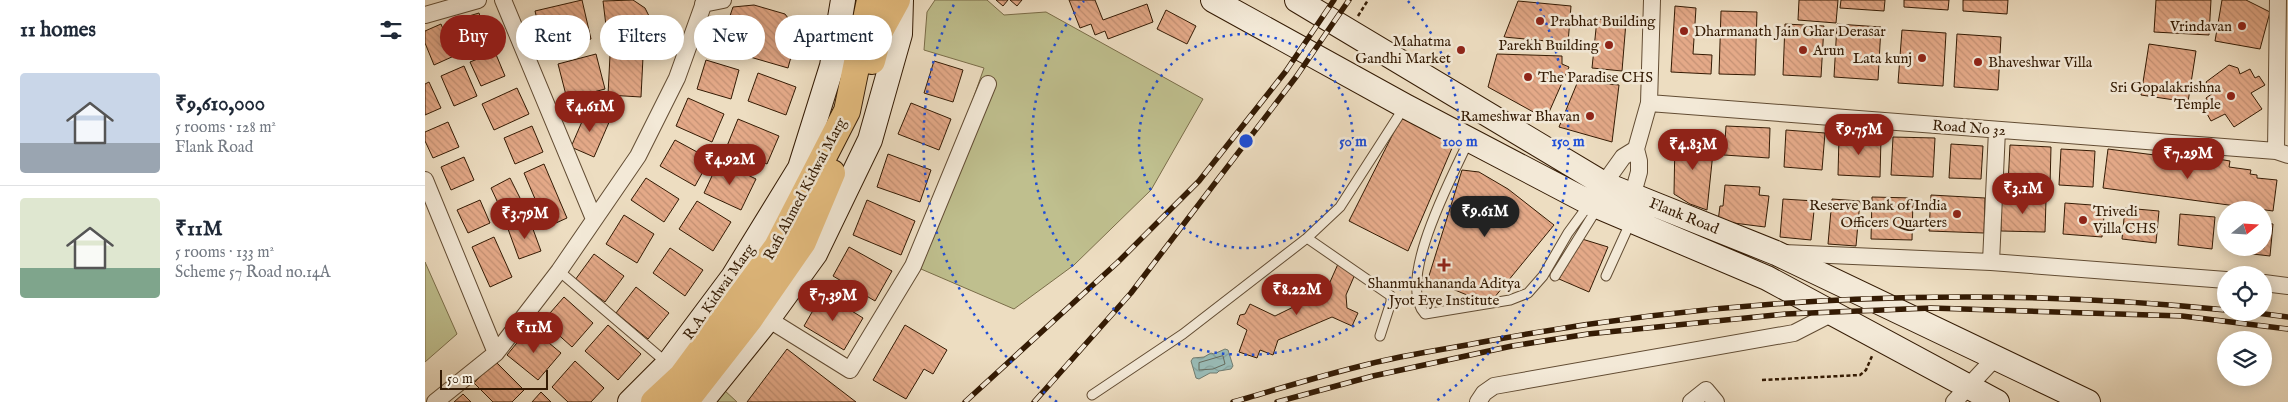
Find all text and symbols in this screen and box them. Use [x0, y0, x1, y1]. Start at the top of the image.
place label: Prabhat Building [1550, 12, 1656, 31]
chip: Buy [440, 15, 506, 60]
chip: Rent [516, 15, 590, 60]
chip: Filters [600, 15, 684, 60]
chip: New [694, 15, 765, 60]
chip: Apartment [775, 15, 892, 60]
marker: Prabhat Building [1534, 15, 1546, 27]
icon: filters [377, 16, 405, 44]
text: 11 homes [20, 17, 96, 44]
place label: Vrindavan [2169, 17, 2232, 36]
marker: Vrindavan [2236, 20, 2248, 32]
place label: Dharmanath Jain Ghar Derasar [1694, 22, 1886, 41]
marker: Dharmanath Jain Ghar Derasar [1678, 25, 1690, 37]
place label: Mahatma Gandhi Market [1355, 32, 1452, 68]
place label: Parekh Building [1498, 36, 1600, 55]
marker: Parekh Building [1603, 39, 1615, 51]
place label: Arun [1812, 41, 1844, 60]
marker: Mahatma Gandhi Market [1455, 44, 1467, 56]
marker: Arun [1797, 44, 1809, 56]
place label: Lata kunj [1853, 49, 1912, 68]
marker: Lata kunj [1916, 52, 1928, 64]
place label: Bhaveshwar Villa [1988, 53, 2093, 72]
marker: Bhaveshwar Villa [1972, 56, 1984, 68]
place label: The Paradise CHS [1538, 68, 1653, 87]
marker: The Paradise CHS [1522, 71, 1534, 83]
place label: Sri Gopalakrishna Temple [2110, 78, 2222, 114]
pin: ₹4.61M [549, 90, 631, 133]
marker: Sri Gopalakrishna Temple [2225, 90, 2237, 102]
text: ₹9,610,000 [175, 91, 265, 118]
icon: home [60, 93, 120, 153]
text: ₹4.61M [566, 97, 614, 117]
place label: Rameshwar Bhavan [1460, 107, 1580, 126]
marker: Rameshwar Bhavan [1584, 110, 1596, 122]
street label: Rafi Ahmed Kidwai Marg [759, 114, 851, 263]
pin: ₹9.75M [1818, 114, 1900, 156]
street label: Road No 32 [1932, 116, 2006, 140]
text: 5 rooms · 128 m² [175, 118, 276, 138]
text: ₹9.75M [1835, 120, 1883, 140]
pin: ₹4.83M [1652, 128, 1734, 171]
centre of rings [1237, 132, 1255, 150]
text: 50 m [1339, 132, 1367, 151]
text: 100 m [1442, 132, 1478, 151]
text: 150 m [1551, 132, 1585, 151]
text: ₹4.83M [1669, 135, 1717, 155]
text: Flank Road [175, 138, 253, 158]
pin: ₹7.29M [2147, 138, 2229, 180]
pin: ₹4.92M [689, 144, 771, 186]
text: ₹7.29M [2163, 144, 2213, 164]
text: ₹4.92M [705, 150, 755, 170]
pin: ₹3.1M [1988, 172, 2058, 215]
text: ₹3.1M [2003, 179, 2043, 199]
street label: Flank Road [1646, 193, 1722, 239]
pin: ₹9.61M [1444, 196, 1526, 238]
place label: Reserve Bank of India Officers Quarters [1809, 196, 1948, 232]
pin: ₹3.79M [484, 198, 566, 240]
north arrow [2217, 201, 2273, 256]
map controls [2217, 201, 2272, 386]
text: ₹9.61M [1461, 202, 1509, 222]
place label: Trivedi Villa CHS [2092, 202, 2156, 238]
text: ₹3.79M [501, 204, 549, 224]
marker: Reserve Bank of India Officers Quarters [1951, 208, 1963, 220]
marker: Trivedi Villa CHS [2077, 214, 2089, 226]
text: ₹11M [175, 216, 222, 243]
icon: home [60, 218, 120, 278]
street label: R.A. Kidwai Marg [679, 240, 760, 344]
text: 5 rooms · 133 m² [175, 243, 274, 263]
marker: Shanmukhananda Aditya Jyot Eye Institute [1437, 258, 1451, 272]
text: Scheme 57 Road no.14A [175, 263, 331, 283]
button: locate [2217, 266, 2272, 321]
pin: ₹8.22M [1256, 274, 1338, 316]
place label: Shanmukhananda Aditya Jyot Eye Institute [1367, 274, 1521, 310]
pin: ₹7.39M [792, 280, 874, 322]
text: ₹8.22M [1273, 280, 1321, 300]
text: ₹7.39M [809, 286, 857, 306]
pin: ₹11M [504, 312, 564, 354]
text: ₹11M [516, 318, 552, 338]
button: layers [2217, 331, 2272, 386]
scale bar [440, 367, 547, 390]
text: 50 m [447, 370, 473, 388]

